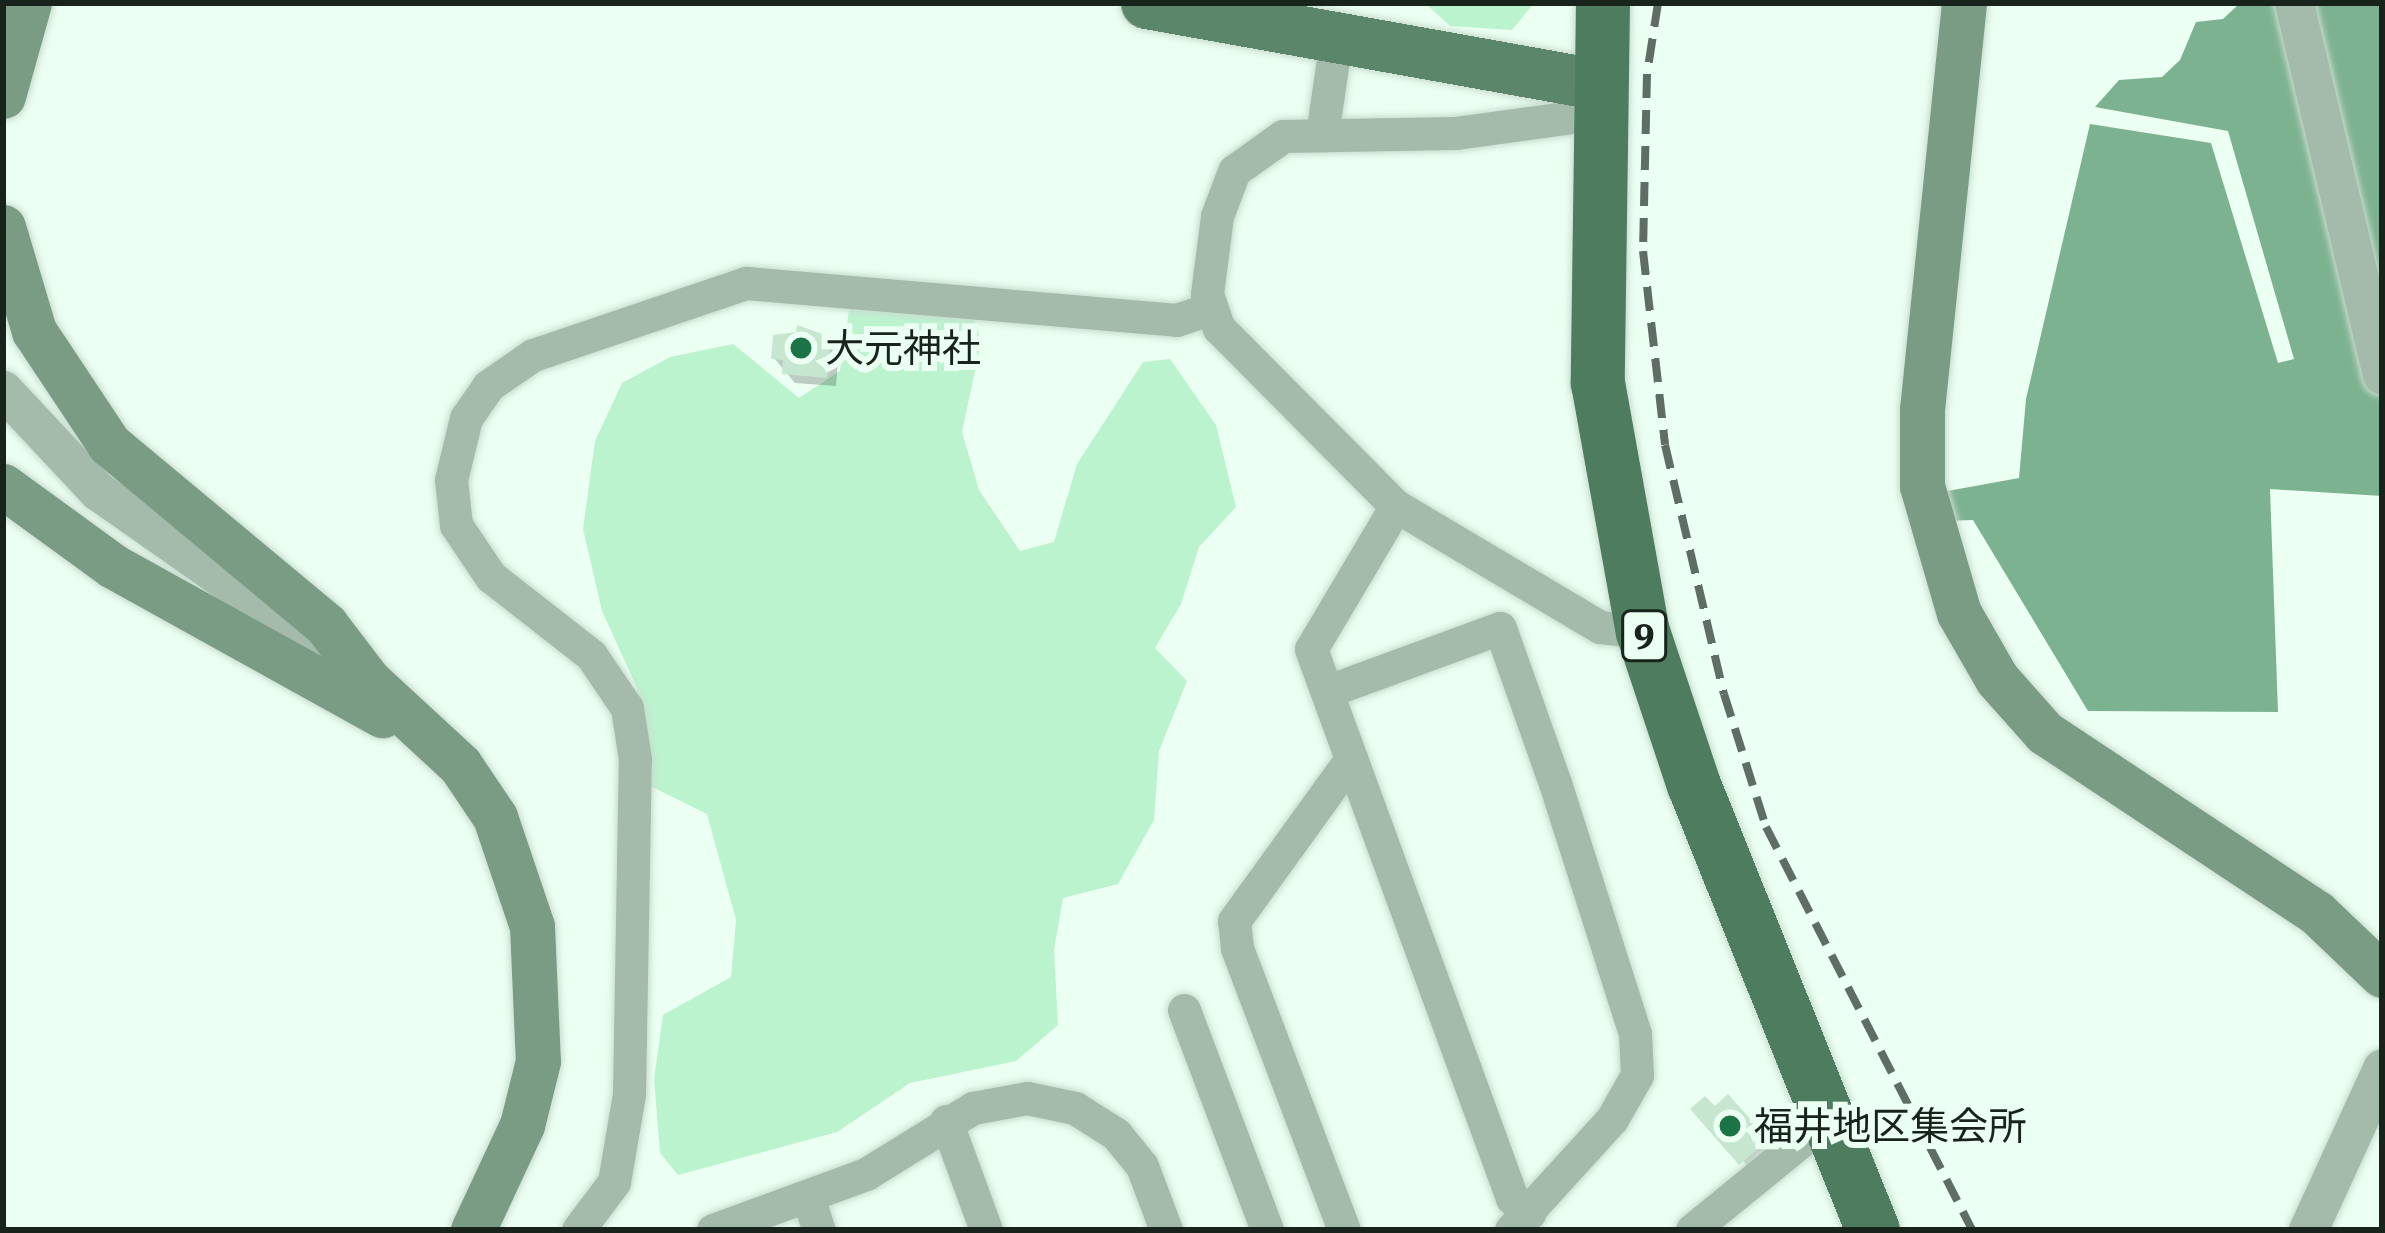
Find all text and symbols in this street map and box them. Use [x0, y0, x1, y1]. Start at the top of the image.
place label: 大元神社 [825, 325, 981, 371]
marker: 大元神社 [788, 335, 814, 361]
road number: 9 [1620, 606, 1668, 666]
place label: 福井地区集会所 [1754, 1103, 2027, 1149]
marker: 福井地区集会所 [1717, 1113, 1743, 1139]

